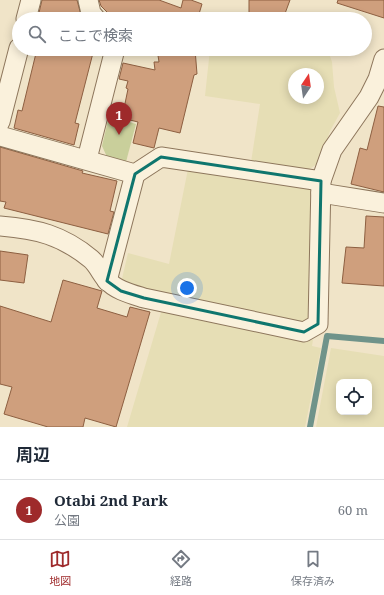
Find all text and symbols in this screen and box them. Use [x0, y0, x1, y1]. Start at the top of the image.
search box [12, 12, 372, 56]
icon: search [26, 23, 48, 45]
text: ここで検索 [58, 25, 133, 45]
north arrow [288, 68, 324, 104]
pin: 1 [106, 102, 132, 135]
your location [177, 278, 197, 298]
map controls [336, 379, 372, 415]
button: locate [336, 379, 372, 415]
text: 周辺 [16, 443, 50, 466]
text: Otabi 2nd Park [54, 490, 168, 510]
text: 1 [25, 501, 33, 519]
text: 60 m [338, 501, 368, 519]
text: 公園 [54, 511, 80, 529]
tab: 地図 [49, 548, 71, 588]
tab: 経路 [170, 548, 192, 588]
tab: 保存済み [291, 548, 335, 588]

